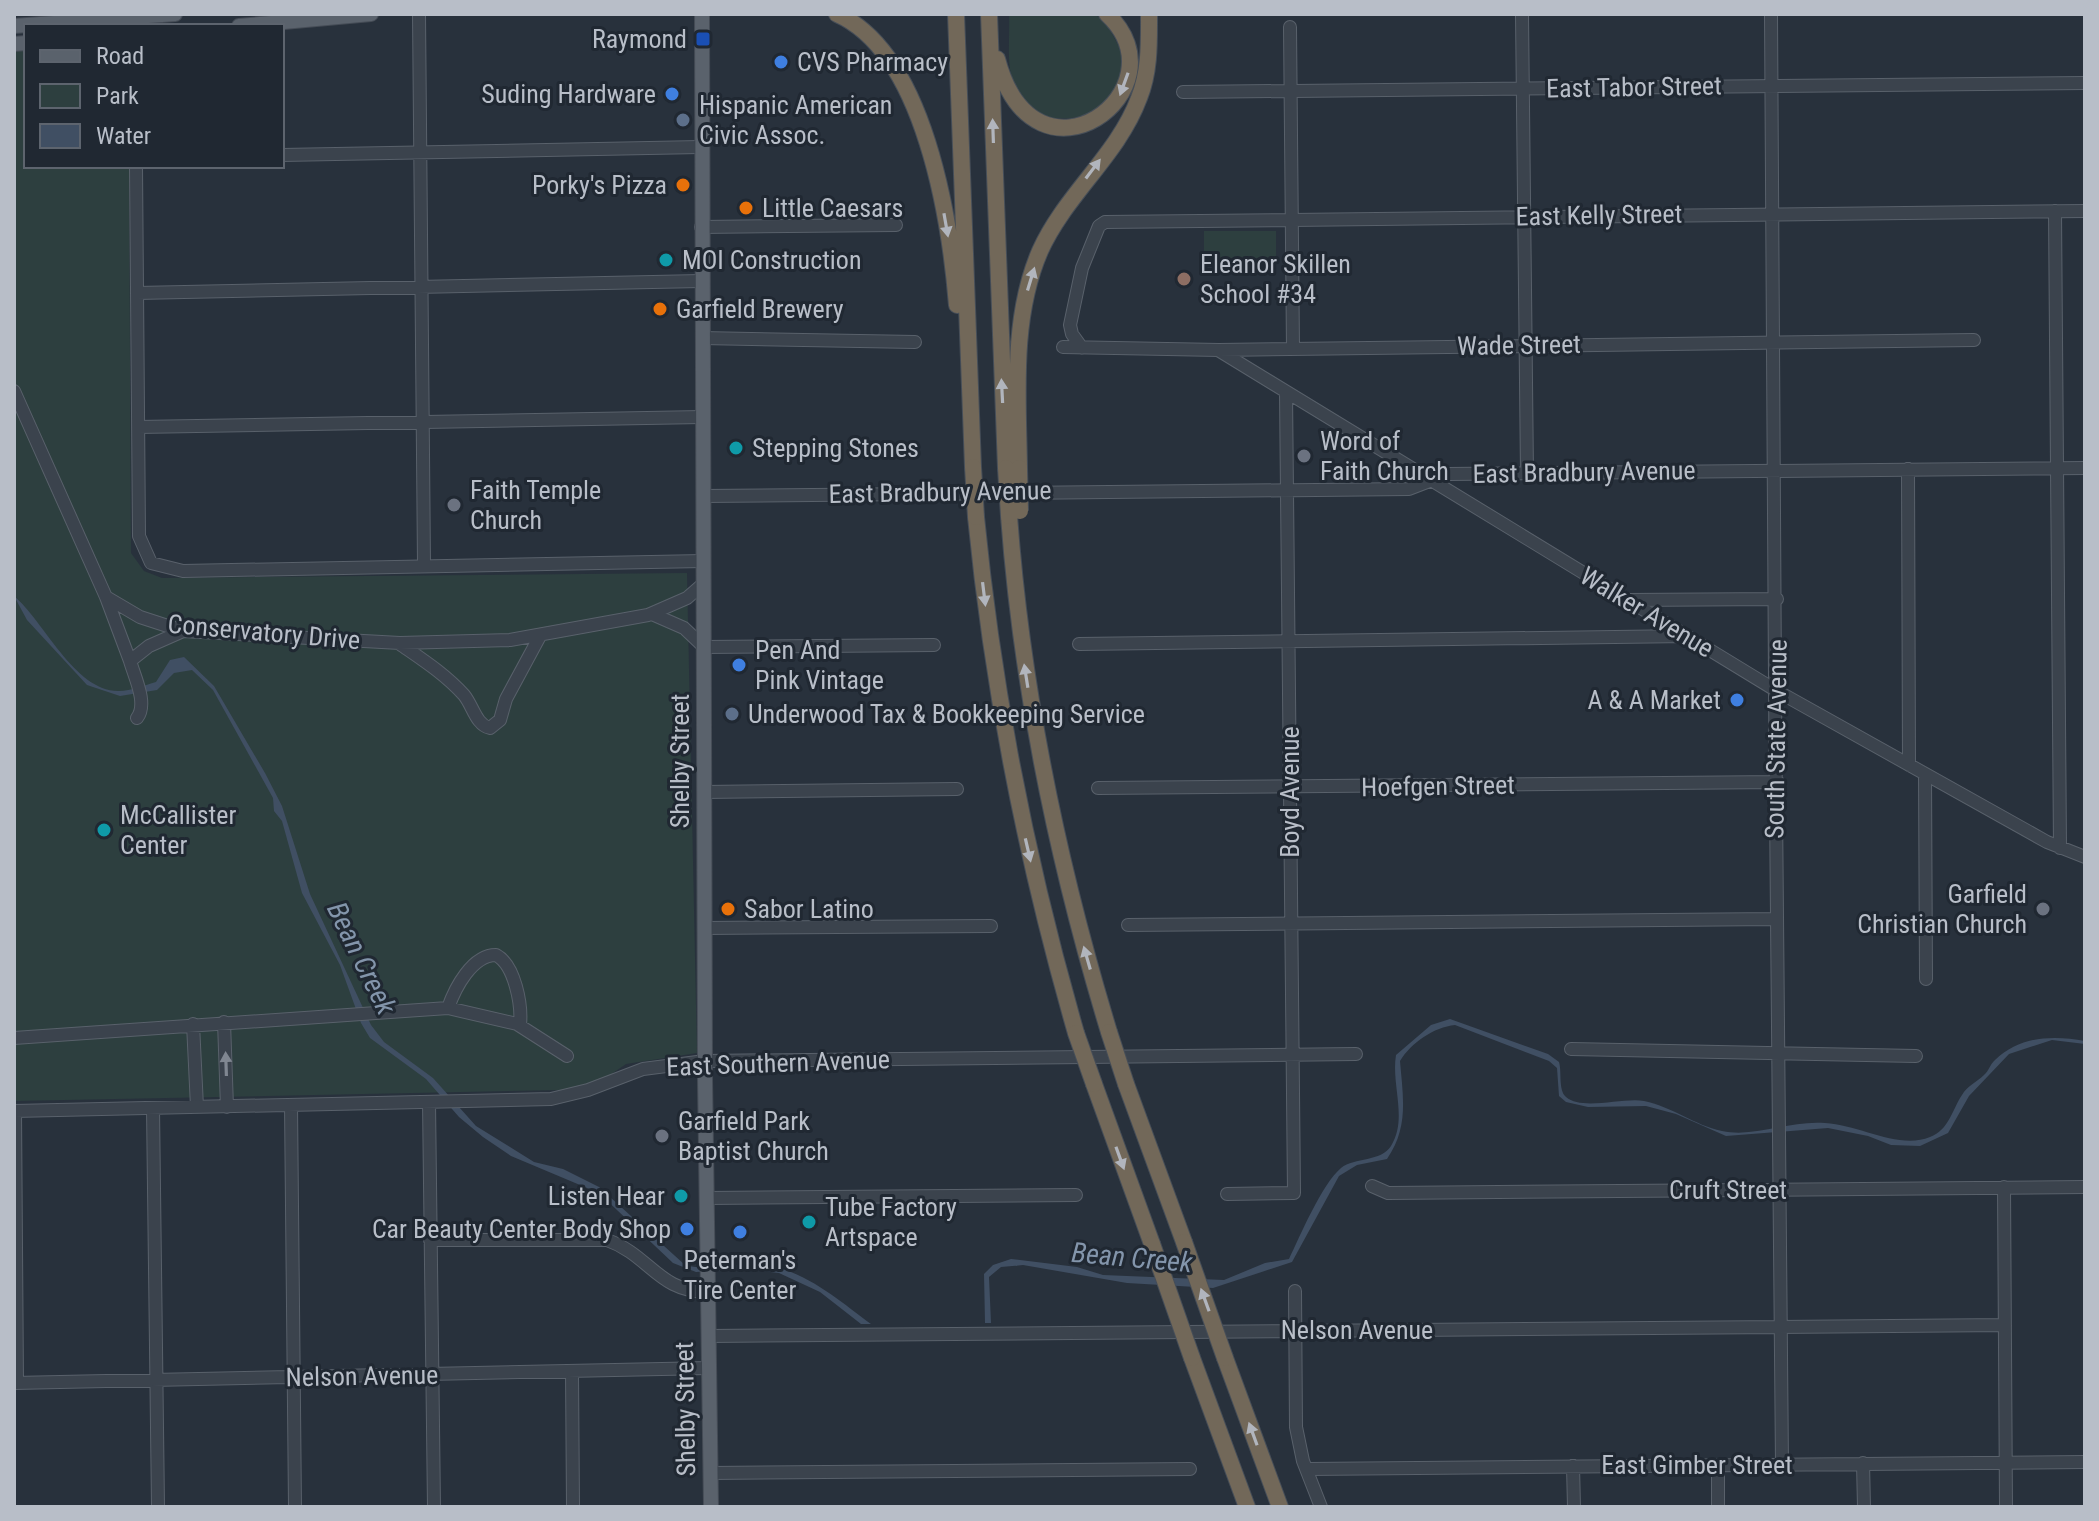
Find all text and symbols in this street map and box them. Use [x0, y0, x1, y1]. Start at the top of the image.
legend [24, 24, 284, 168]
place label: Raymond [592, 24, 687, 54]
marker: Raymond [694, 30, 712, 48]
text: Road [96, 42, 144, 70]
place label: CVS Pharmacy [797, 47, 948, 77]
marker: CVS Pharmacy [772, 53, 790, 71]
street label: East Tabor Street [1546, 70, 1722, 104]
one-way arrow [1117, 72, 1130, 96]
place label: Suding Hardware [481, 79, 656, 109]
text: Park [96, 82, 139, 110]
marker: Suding Hardware [663, 85, 681, 103]
place label: Hispanic American Civic Assoc. [699, 90, 892, 150]
marker: Hispanic American Civic Assoc. [674, 111, 692, 129]
one-way arrow [986, 118, 999, 143]
text: Water [96, 122, 151, 150]
one-way arrow [1085, 159, 1101, 179]
place label: Porky's Pizza [532, 170, 667, 200]
marker: Porky's Pizza [674, 176, 692, 194]
place label: Little Caesars [762, 193, 903, 223]
marker: Little Caesars [737, 199, 755, 217]
street label: East Kelly Street [1515, 199, 1683, 231]
one-way arrow [940, 213, 952, 238]
place label: MOI Construction [682, 245, 861, 275]
place label: Eleanor Skillen School #34 [1200, 249, 1351, 309]
marker: MOI Construction [657, 251, 675, 269]
one-way arrow [1025, 266, 1038, 290]
marker: Eleanor Skillen School #34 [1175, 270, 1193, 288]
place label: Garfield Brewery [676, 294, 844, 324]
marker: Garfield Brewery [651, 300, 669, 318]
street label: Wade Street [1457, 329, 1581, 361]
one-way arrow [995, 377, 1008, 403]
place label: Word of Faith Church [1320, 426, 1449, 486]
place label: Stepping Stones [752, 433, 919, 463]
marker: Stepping Stones [727, 439, 745, 457]
marker: Word of Faith Church [1295, 447, 1313, 465]
street label: East Bradbury Avenue [1472, 455, 1696, 489]
place label: Faith Temple Church [470, 475, 601, 535]
street label: East Bradbury Avenue [828, 475, 1052, 509]
marker: Faith Temple Church [445, 496, 463, 514]
street label: Walker Avenue [1575, 560, 1719, 664]
one-way arrow [978, 582, 991, 607]
street label: Conservatory Drive [166, 609, 362, 655]
place label: Pen And Pink Vintage [755, 635, 884, 695]
street label: South State Avenue [1759, 639, 1793, 839]
marker: Pen And Pink Vintage [730, 656, 748, 674]
one-way arrow [1019, 663, 1032, 688]
place label: A & A Market [1588, 685, 1721, 715]
marker: A & A Market [1728, 691, 1746, 709]
street label: Shelby Street [665, 694, 695, 828]
place label: Underwood Tax & Bookkeeping Service [748, 699, 1145, 729]
marker: Underwood Tax & Bookkeeping Service [723, 705, 741, 723]
street label: Boyd Avenue [1275, 726, 1305, 858]
street label: Hoefgen Street [1361, 770, 1515, 802]
place label: McCallister Center [120, 800, 236, 860]
marker: McCallister Center [95, 821, 113, 839]
one-way arrow [1022, 838, 1035, 863]
place label: Garfield Christian Church [1857, 879, 2027, 939]
place label: Sabor Latino [744, 894, 874, 924]
water label: Bean Creek [320, 897, 403, 1021]
marker: Sabor Latino [719, 900, 737, 918]
marker: Garfield Christian Church [2034, 900, 2052, 918]
one-way arrow [1080, 945, 1093, 969]
street label: East Southern Avenue [666, 1044, 890, 1082]
one-way arrow [219, 1051, 232, 1076]
place label: Garfield Park Baptist Church [678, 1106, 829, 1166]
marker: Garfield Park Baptist Church [653, 1127, 671, 1145]
one-way arrow [1114, 1146, 1127, 1170]
street label: Cruft Street [1669, 1175, 1787, 1205]
place label: Listen Hear [548, 1181, 665, 1211]
marker: Listen Hear [672, 1187, 690, 1205]
place label: Tube Factory Artspace [825, 1192, 957, 1252]
marker: Tube Factory Artspace [800, 1213, 818, 1231]
place label: Car Beauty Center Body Shop [372, 1214, 671, 1244]
marker: Car Beauty Center Body Shop [678, 1220, 696, 1238]
marker: Peterman's Tire Center [731, 1223, 749, 1241]
water label: Bean Creek [1070, 1236, 1195, 1279]
place label: Peterman's Tire Center [684, 1245, 796, 1305]
one-way arrow [1198, 1288, 1210, 1312]
street label: Nelson Avenue [1281, 1315, 1433, 1345]
street label: Shelby Street [669, 1341, 701, 1477]
street label: Nelson Avenue [285, 1360, 439, 1392]
one-way arrow [1246, 1422, 1259, 1446]
street label: East Gimber Street [1601, 1450, 1793, 1480]

